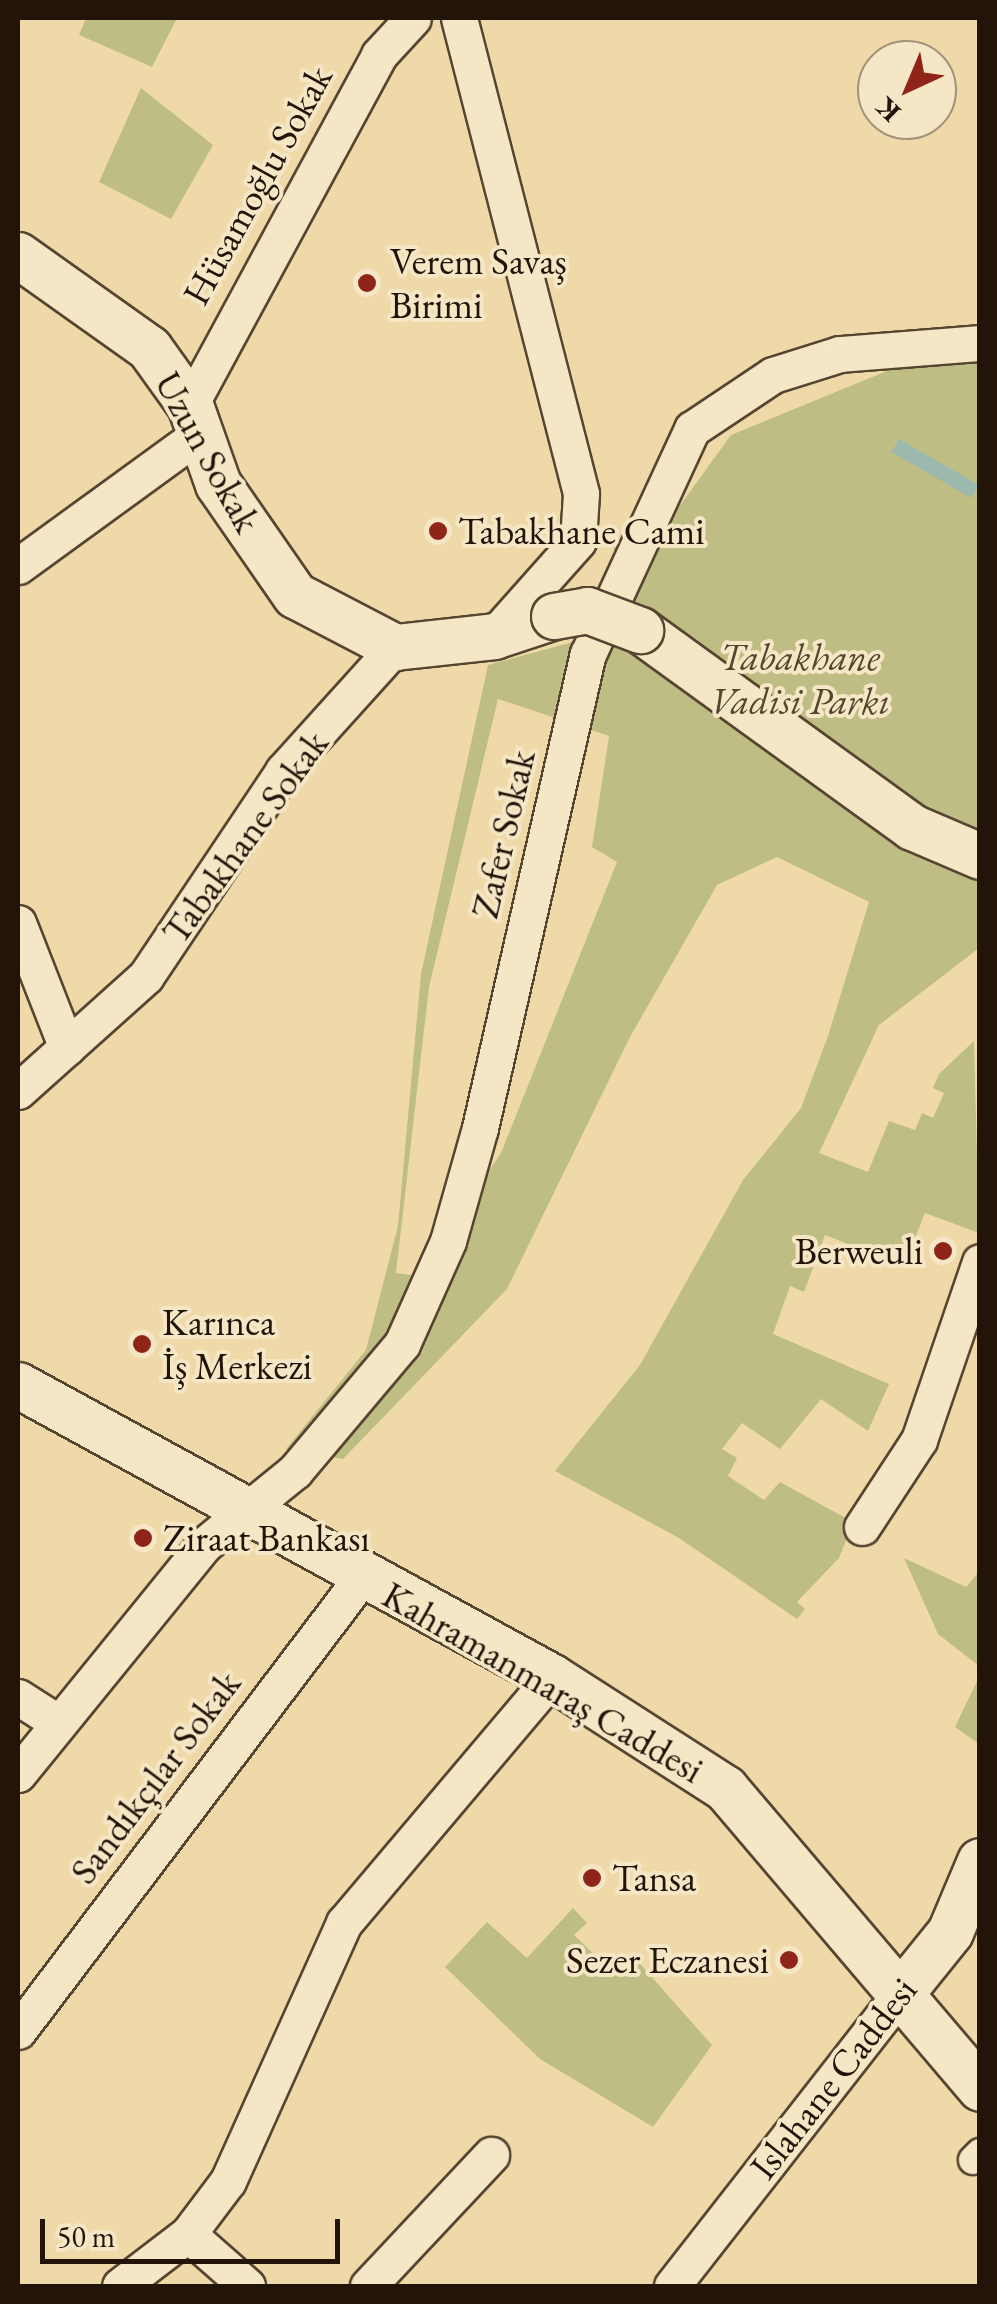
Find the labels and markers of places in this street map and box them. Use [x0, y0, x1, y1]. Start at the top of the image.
place label: Verem Savaş Birimi [390, 238, 567, 328]
marker: Verem Savaş Birimi [354, 270, 380, 296]
place label: Tabakhane Cami [458, 508, 705, 554]
marker: Tabakhane Cami [427, 520, 449, 542]
place label: Berweuli [795, 1228, 923, 1274]
marker: Berweuli [932, 1240, 954, 1262]
place label: Karınca İş Merkezi [162, 1299, 312, 1388]
marker: Karınca İş Merkezi [131, 1333, 153, 1355]
place label: Ziraat Bankası [163, 1515, 370, 1561]
marker: Ziraat Bankası [132, 1527, 154, 1549]
place label: Tansa [612, 1855, 696, 1901]
marker: Tansa [581, 1867, 603, 1889]
place label: Sezer Eczanesi [566, 1937, 769, 1983]
marker: Sezer Eczanesi [778, 1949, 800, 1971]

